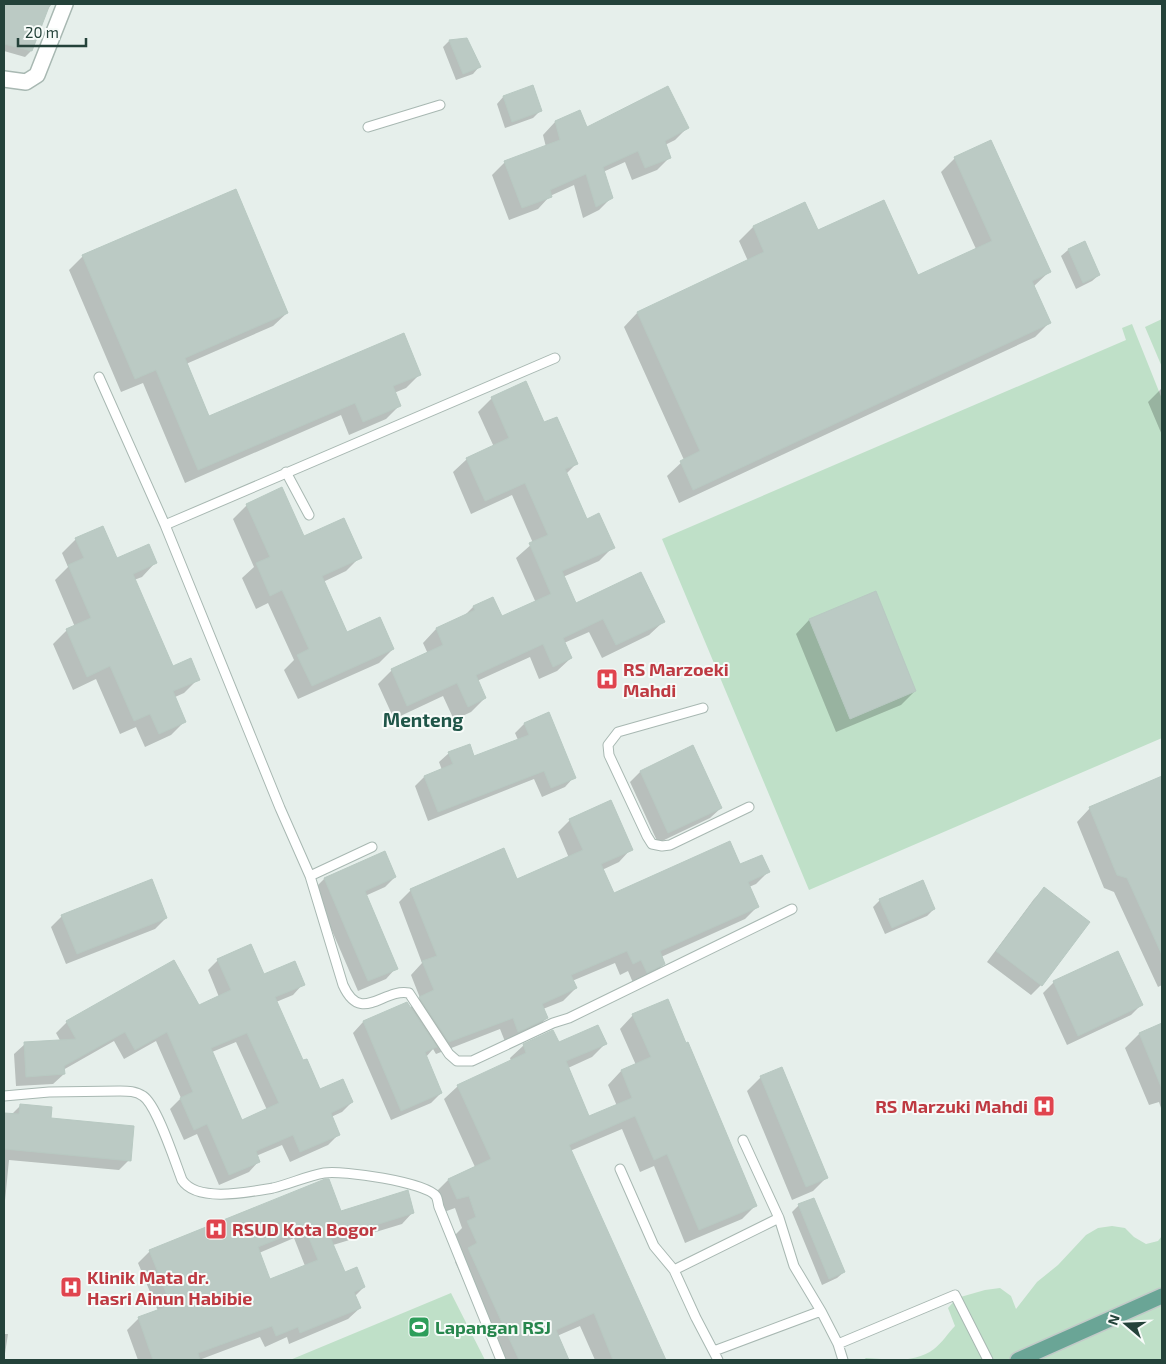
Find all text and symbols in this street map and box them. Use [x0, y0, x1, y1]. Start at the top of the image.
scale bar [18, 15, 85, 47]
text: 20 m [25, 23, 59, 41]
place label: RS Marzoeki Mahdi [623, 658, 729, 701]
hospital icon: RS Marzoeki Mahdi [595, 667, 619, 691]
district label: Menteng [383, 708, 463, 731]
hospital icon: RS Marzuki Mahdi [1032, 1094, 1056, 1118]
place label: RS Marzuki Mahdi [875, 1095, 1028, 1117]
hospital icon: RSUD Kota Bogor [204, 1217, 228, 1241]
place label: RSUD Kota Bogor [232, 1218, 377, 1240]
place label: Klinik Mata dr. Hasri Ainun Habibie [87, 1266, 252, 1309]
hospital icon: Klinik Mata dr. Hasri Ainun Habibie [59, 1275, 83, 1299]
north arrow [1101, 1299, 1151, 1349]
text: N [1104, 1312, 1123, 1327]
sports icon: Lapangan RSJ [407, 1315, 431, 1339]
place label: Lapangan RSJ [435, 1316, 551, 1338]

